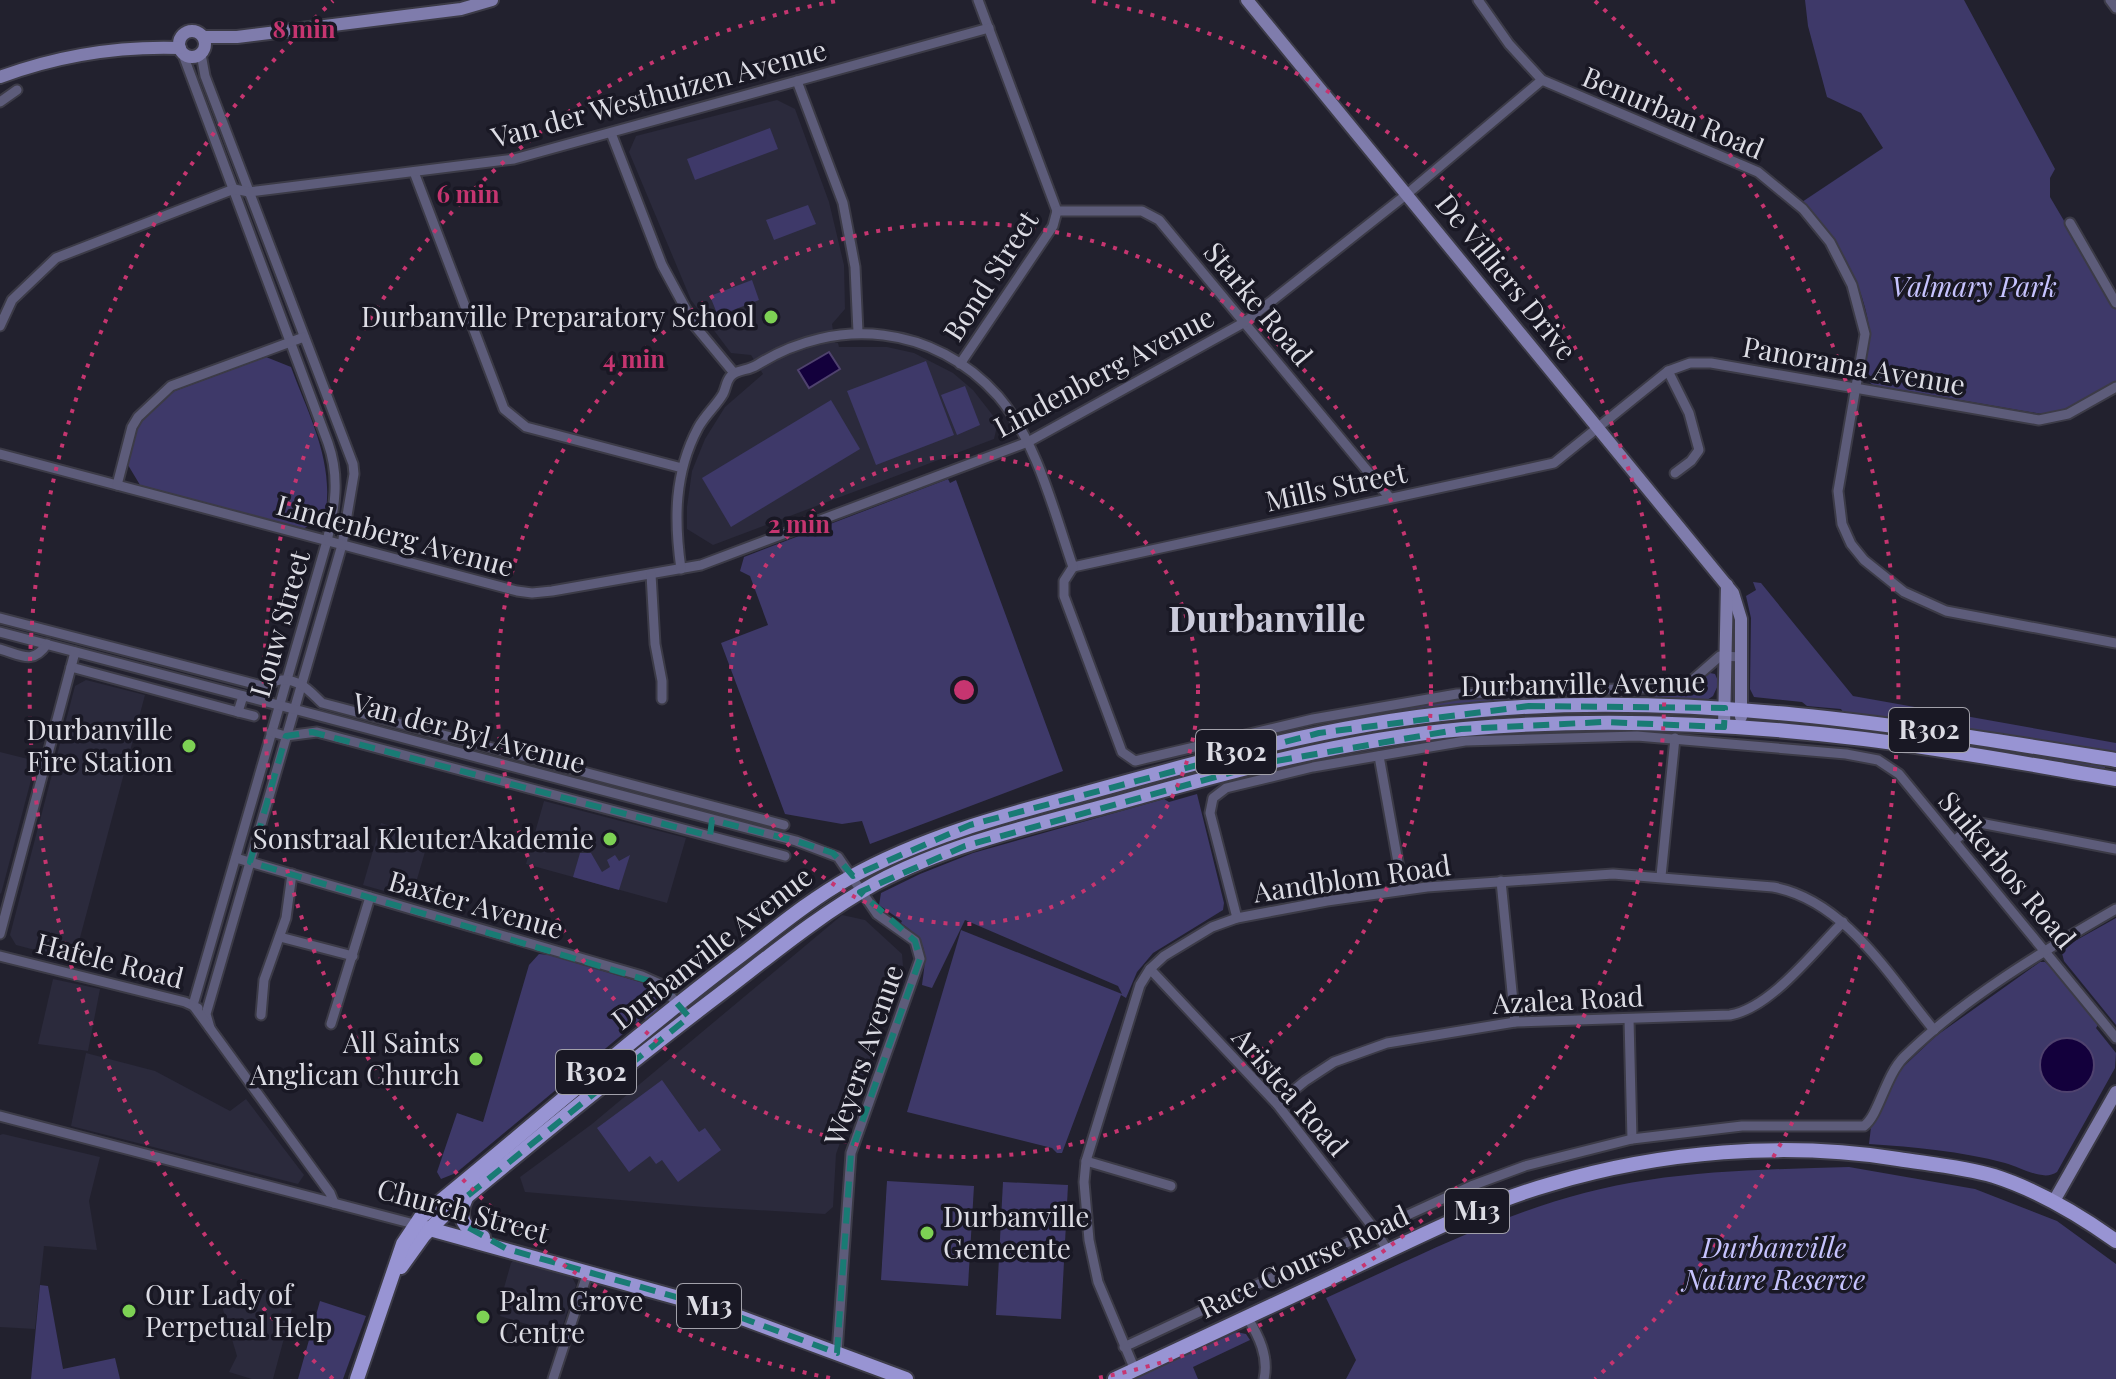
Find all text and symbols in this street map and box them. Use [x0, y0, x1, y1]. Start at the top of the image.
text: 8 min [272, 12, 336, 44]
street label: Van der Westhuizen Avenue [486, 30, 830, 155]
street label: Benurban Road [1577, 57, 1770, 166]
text: 6 min [436, 177, 500, 209]
street label: De Villiers Drive [1428, 185, 1586, 367]
street label: Bond Street [934, 202, 1046, 347]
street label: Starke Road [1197, 234, 1322, 373]
park label: Valmary Park [1891, 267, 2057, 304]
place label: Durbanville Preparatory School [361, 297, 755, 334]
street label: Lindenberg Avenue [987, 297, 1220, 444]
marker: Durbanville Preparatory School [762, 308, 780, 326]
street label: Panorama Avenue [1740, 327, 1969, 402]
text: 4 min [603, 342, 665, 374]
street label: Mills Street [1262, 452, 1411, 519]
street label: Lindenberg Avenue [273, 485, 518, 584]
text: 2 min [768, 507, 830, 539]
street label: Louw Street [240, 545, 317, 701]
district label: Durbanville [1168, 593, 1366, 641]
street label: Durbanville Avenue [1460, 662, 1706, 703]
centre of rings [950, 676, 978, 704]
street label: Van der Byl Avenue [348, 682, 590, 780]
road number: R302 [1889, 708, 1969, 752]
place label: Durbanville Fire Station [27, 710, 173, 779]
road number: R302 [1196, 730, 1276, 774]
marker: Durbanville Fire Station [180, 737, 198, 755]
street label: Suikerbos Road [1931, 783, 2085, 955]
place label: Sonstraal KleuterAkademie [253, 819, 594, 856]
marker: Sonstraal KleuterAkademie [601, 830, 619, 848]
street label: Aandblom Road [1250, 845, 1453, 910]
street label: Durbanville Avenue [603, 857, 819, 1037]
street label: Baxter Avenue [385, 861, 568, 946]
street label: Hafele Road [33, 923, 188, 996]
street label: Weyers Avenue [814, 959, 911, 1151]
street label: Azalea Road [1491, 976, 1644, 1021]
street label: Aristea Road [1224, 1018, 1357, 1163]
place label: All Saints Anglican Church [249, 1023, 461, 1092]
marker: All Saints Anglican Church [467, 1050, 485, 1068]
road number: R302 [556, 1050, 636, 1094]
street label: Church Street [374, 1169, 554, 1250]
road number: M13 [1445, 1189, 1509, 1233]
street label: Race Course Road [1192, 1196, 1414, 1325]
place label: Durbanville Gemeente [943, 1197, 1089, 1266]
marker: Durbanville Gemeente [918, 1224, 936, 1242]
park label: Durbanville Nature Reserve [1680, 1228, 1865, 1297]
place label: Our Lady of Perpetual Help [145, 1275, 332, 1344]
place label: Palm Grove Centre [499, 1281, 643, 1350]
road number: M13 [677, 1284, 741, 1328]
marker: Our Lady of Perpetual Help [120, 1302, 138, 1320]
marker: Palm Grove Centre [474, 1308, 492, 1326]

